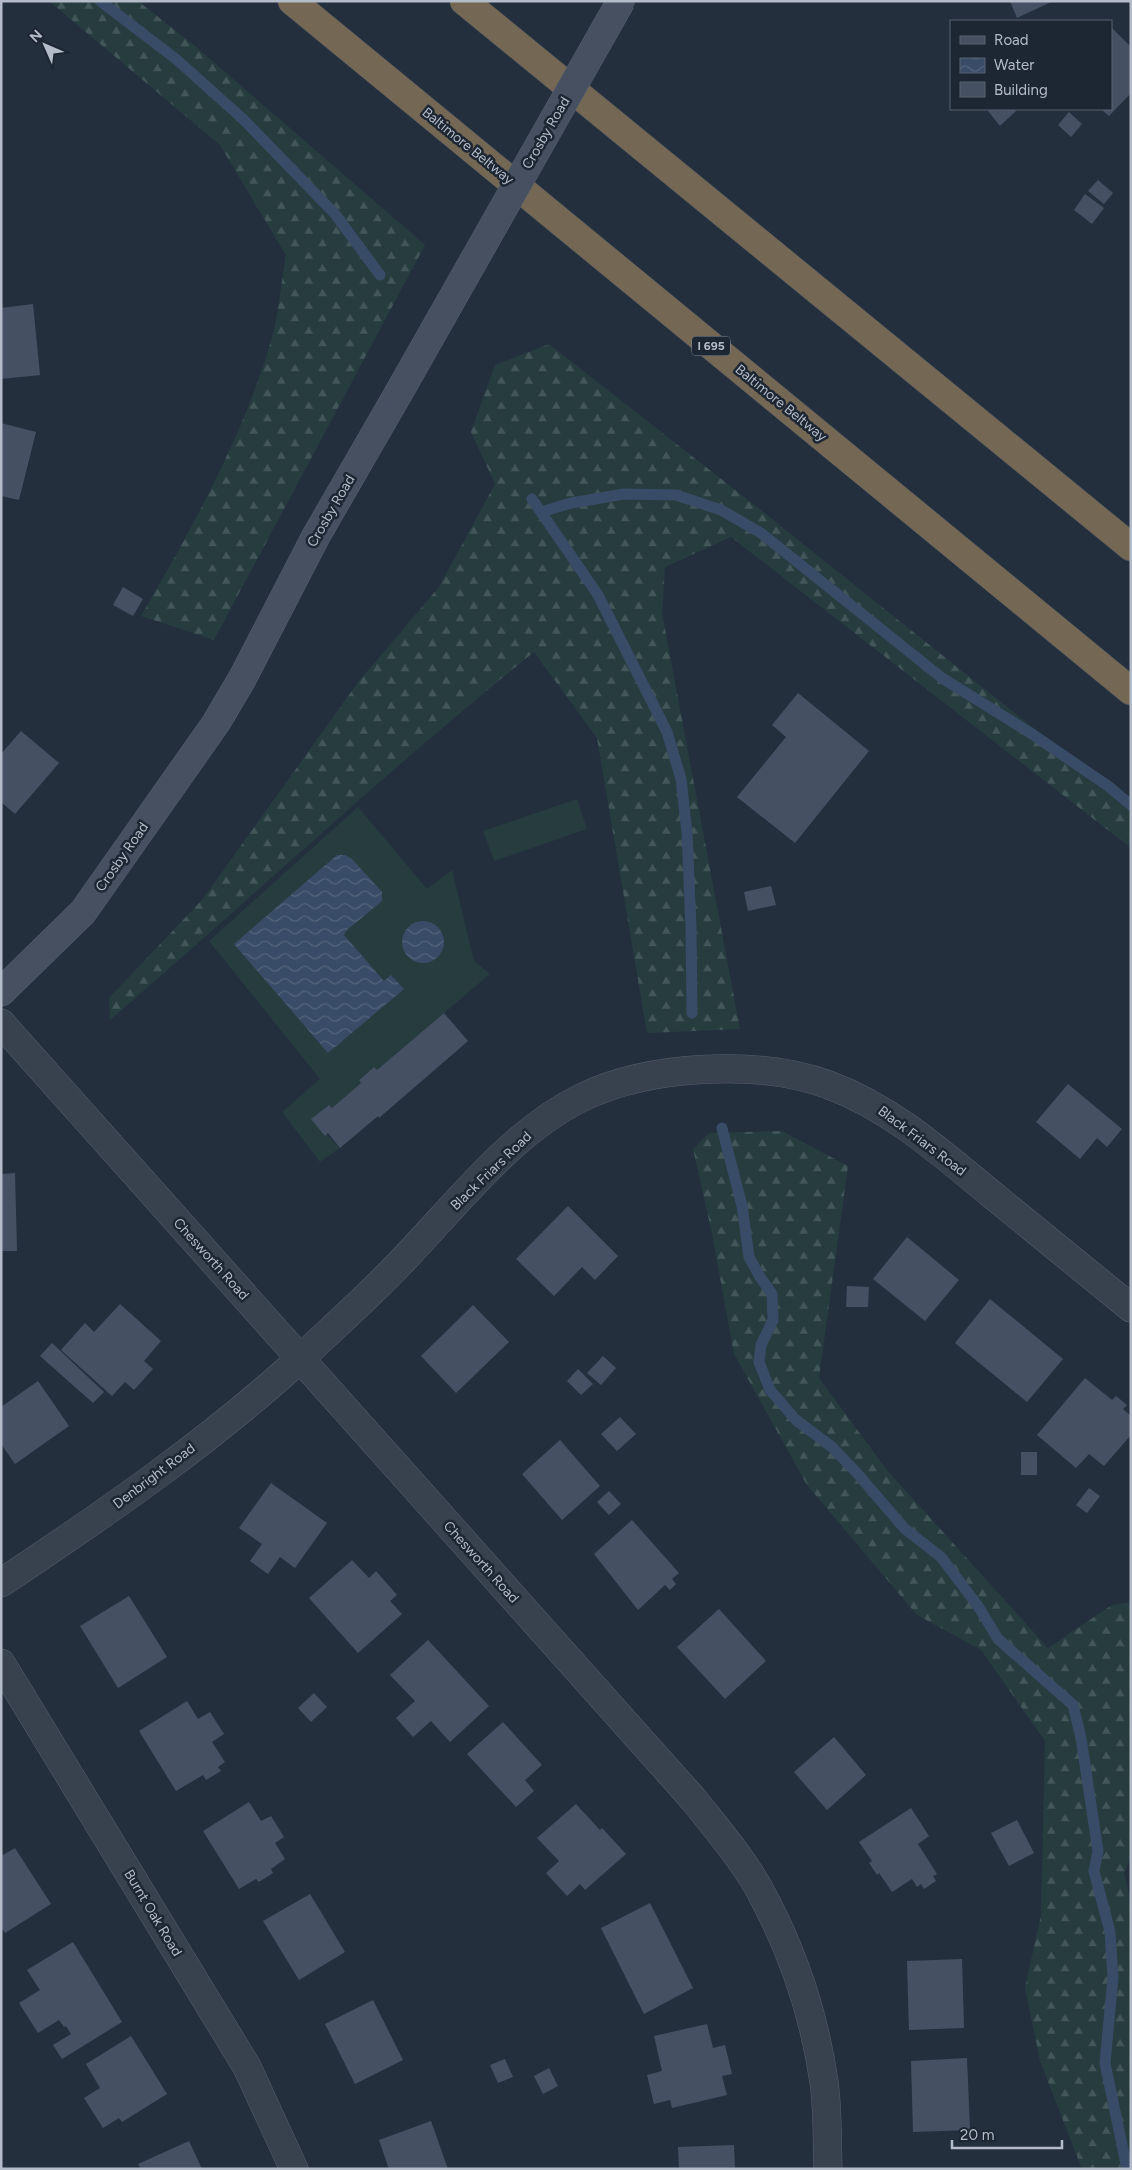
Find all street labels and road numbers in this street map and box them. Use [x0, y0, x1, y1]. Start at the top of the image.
street label: Crosby Road [519, 94, 573, 172]
street label: Baltimore Beltway [419, 104, 518, 189]
road number: I 695 [692, 336, 730, 356]
street label: Baltimore Beltway [732, 361, 831, 446]
street label: Crosby Road [304, 472, 358, 550]
street label: Crosby Road [92, 819, 152, 895]
street label: Black Friars Road [875, 1102, 969, 1180]
street label: Black Friars Road [447, 1128, 535, 1214]
street label: Chesworth Road [170, 1214, 252, 1304]
street label: Denbright Road [110, 1440, 198, 1512]
street label: Chesworth Road [440, 1517, 522, 1607]
street label: Burnt Oak Road [120, 1867, 186, 1959]

